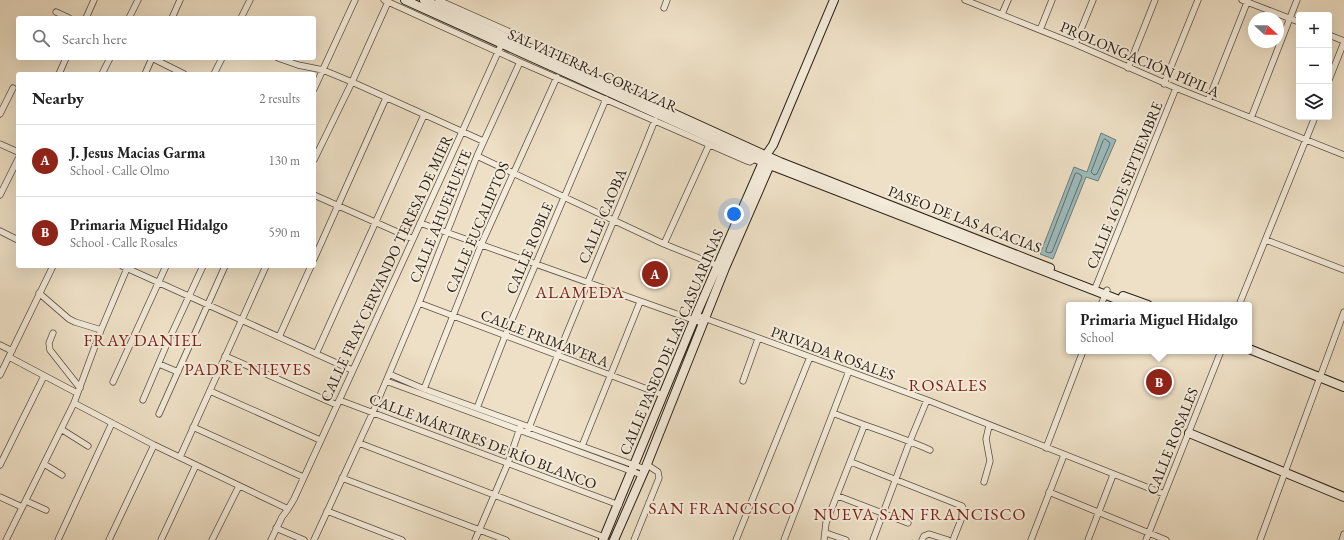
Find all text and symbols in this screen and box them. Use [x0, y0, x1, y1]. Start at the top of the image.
north arrow [1248, 12, 1284, 48]
map controls [1296, 12, 1332, 120]
button: + [1296, 12, 1332, 48]
search box [16, 16, 316, 60]
street label: PROLONGACIÓN PÍPILA [1057, 17, 1223, 101]
street label: SALVATIERRA-CORTAZAR [505, 24, 681, 116]
icon: search [30, 27, 52, 49]
text: Search here [62, 29, 127, 48]
button: − [1296, 48, 1332, 84]
button: layers [1296, 84, 1332, 120]
text: Nearby [32, 87, 84, 109]
text: 2 results [259, 90, 300, 107]
street label: CALLE 16 DE SEPTIEMBRE [1082, 98, 1167, 272]
street label: CALLE FRAY CERVANDO TERESA DE MIER [316, 131, 457, 405]
text: J. Jesus Macias Garma [70, 143, 205, 162]
street label: CALLE AHUEHUETE [405, 146, 476, 286]
text: A [40, 152, 50, 169]
text: 130 m [269, 152, 300, 169]
street label: CALLE EUCALIPTOS [441, 158, 513, 296]
text: School · Calle Olmo [70, 162, 170, 179]
street label: CALLE CAOBA [573, 165, 631, 266]
street label: PASEO DE LAS ACACIAS [886, 181, 1044, 257]
street label: CALLE ROBLE [501, 199, 557, 297]
your location [724, 204, 744, 224]
text: Primaria Miguel Hidalgo [70, 215, 228, 234]
text: B [41, 224, 49, 241]
text: 590 m [269, 224, 300, 241]
street label: CALLE PASEO DE LAS CASUARINAS [615, 226, 727, 458]
text: School · Calle Rosales [70, 234, 177, 251]
pin: A [642, 259, 668, 289]
district label: ALAMEDA [534, 281, 625, 303]
popup [1066, 302, 1252, 354]
street label: CALLE PRIMAVERA [478, 305, 613, 371]
text: Primaria Miguel Hidalgo [1080, 310, 1238, 329]
street label: PRIVADA ROSALES [768, 322, 898, 384]
district label: FRAY DANIEL [83, 329, 203, 351]
text: School [1080, 329, 1114, 346]
district label: PADRE NIEVES [184, 358, 312, 380]
pin: B [1146, 367, 1172, 397]
district label: ROSALES [908, 374, 988, 396]
street label: CALLE ROSALES [1142, 385, 1202, 497]
street label: CALLE MÁRTIRES DE RÍO BLANCO [366, 389, 600, 493]
district label: SAN FRANCISCO [648, 497, 796, 519]
district label: NUEVA SAN FRANCISCO [813, 503, 1027, 525]

